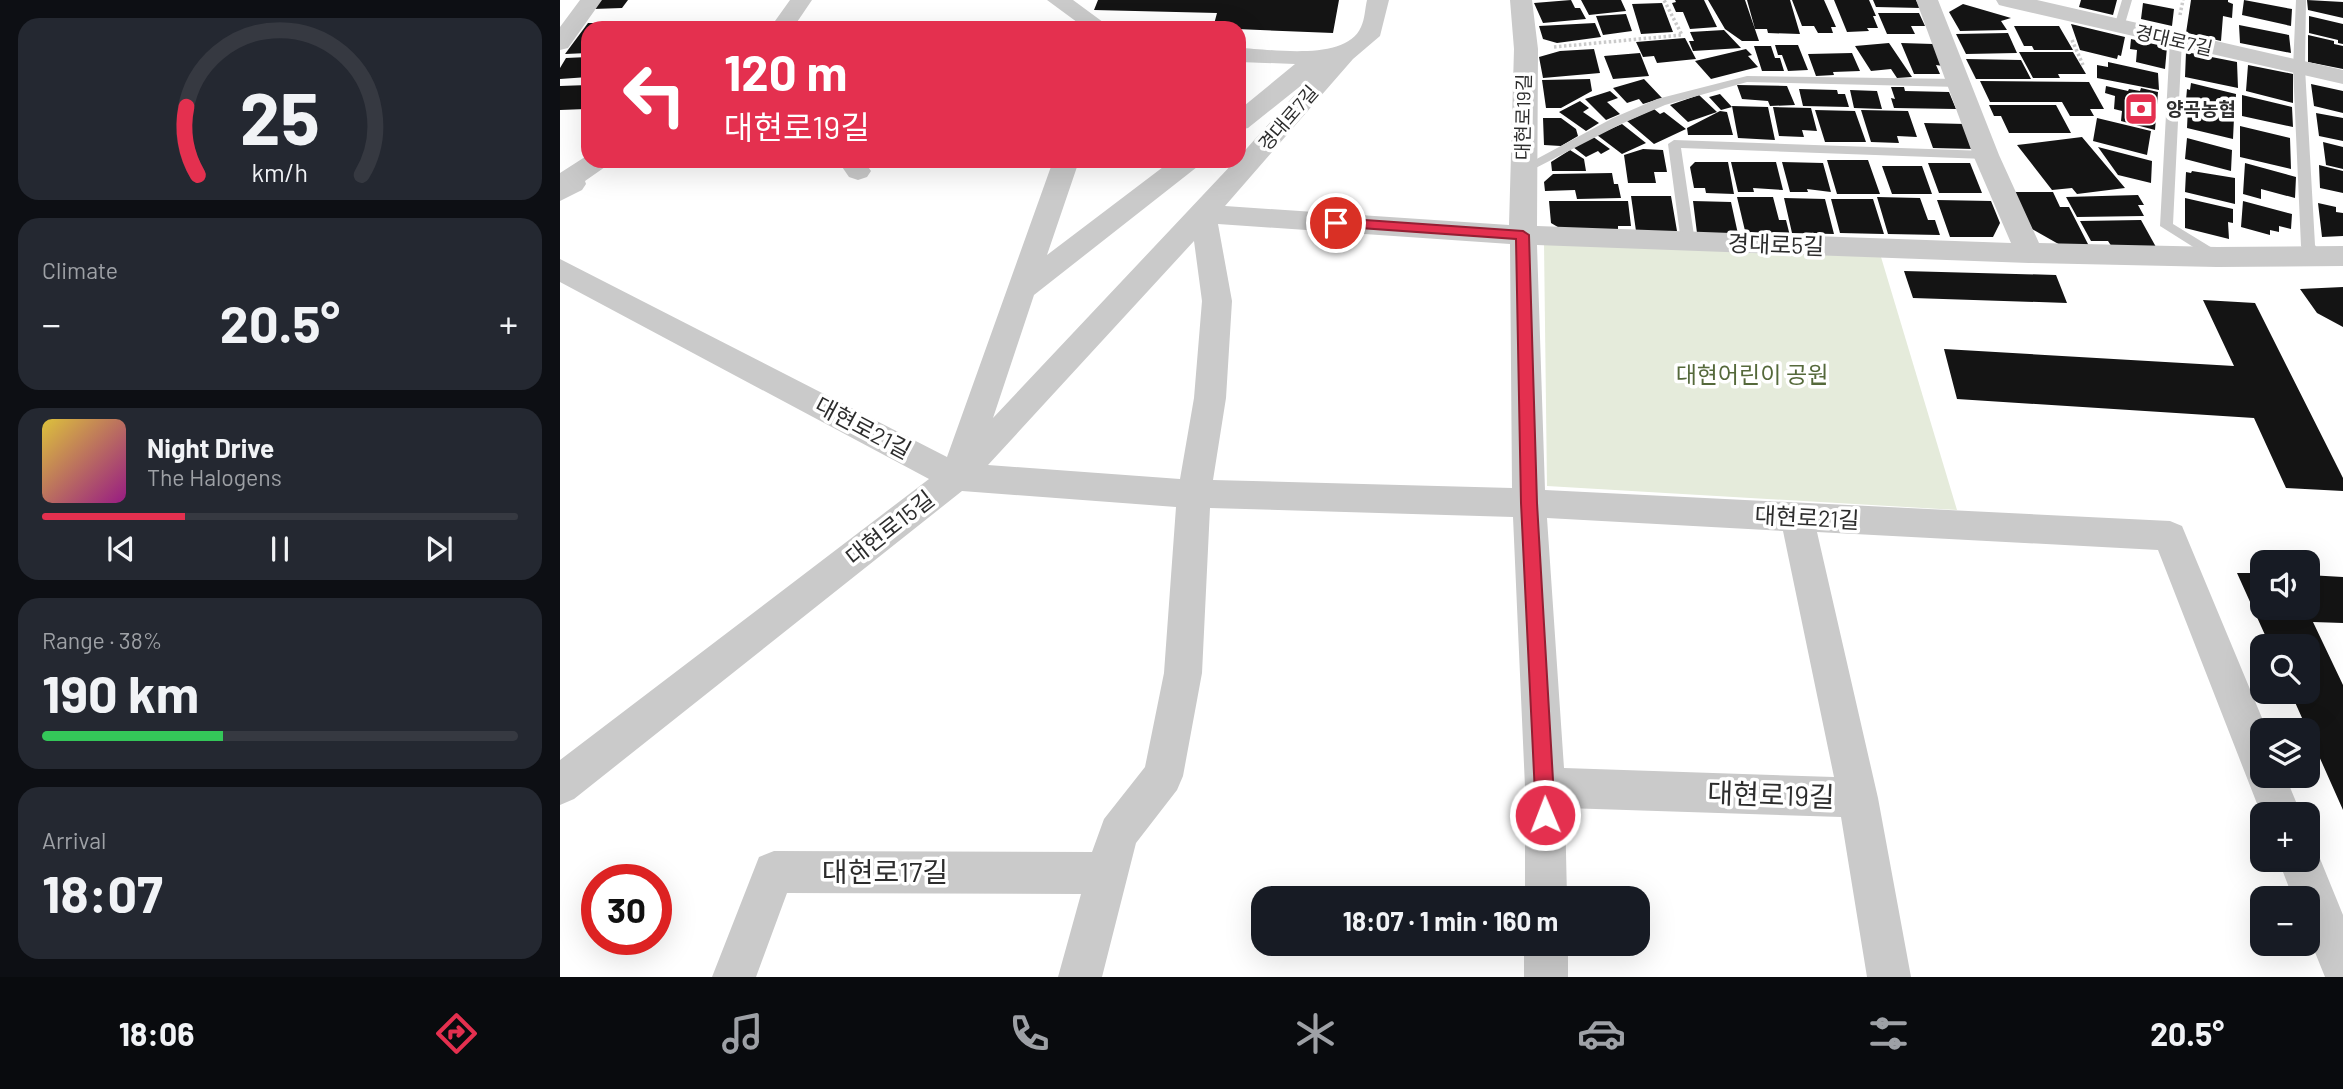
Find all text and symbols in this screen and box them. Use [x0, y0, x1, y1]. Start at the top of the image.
street label: 경대로7길 [2133, 19, 2215, 60]
text: 120 m [724, 42, 847, 101]
icon: left [609, 49, 700, 140]
text: 25 [240, 72, 320, 160]
street label: 대현로19길 [1510, 74, 1535, 160]
street label: 경대로7길 [1253, 80, 1322, 155]
bank icon: 양곡농협 [2122, 90, 2160, 128]
place label: 양곡농협 [2166, 97, 2236, 120]
text: 대현로19길 [724, 107, 870, 145]
text: km/h [252, 157, 308, 187]
pin [1306, 193, 1366, 253]
icon: arrive [1317, 204, 1355, 242]
street label: 경대로5길 [1727, 228, 1825, 260]
text: Climate [42, 256, 118, 284]
text: 20.5° [220, 291, 340, 353]
text: − [42, 300, 61, 346]
text: + [499, 300, 518, 346]
park label: 대현어린이 공원 [1676, 360, 1828, 388]
street label: 대현로21길 [811, 390, 916, 464]
text: Night Drive [147, 432, 274, 463]
text: The Halogens [147, 463, 282, 491]
street label: 대현로15길 [840, 484, 939, 570]
street label: 대현로21길 [1754, 500, 1860, 534]
icon: previous [102, 530, 140, 568]
icon: pause [261, 530, 299, 568]
icon: next [420, 530, 458, 568]
map controls [2250, 550, 2320, 956]
button: sound [2250, 550, 2320, 620]
text: Range · 38% [42, 626, 162, 654]
button: search [2250, 634, 2320, 704]
text: 190 km [42, 661, 199, 723]
button: layers [2250, 718, 2320, 788]
street label: 대현로19길 [1707, 775, 1835, 813]
position arrow [1508, 778, 1582, 852]
button: + [2250, 802, 2320, 872]
text: Arrival [42, 826, 106, 854]
street label: 대현로17길 [822, 854, 948, 888]
text: 18:07 [42, 861, 163, 923]
speed limit sign: 30 [581, 864, 672, 955]
button: − [2250, 886, 2320, 956]
text: 18:07 · 1 min · 160 m [1343, 905, 1558, 936]
icon: directions [432, 1009, 481, 1058]
icon: music [718, 1009, 767, 1058]
icon: phone [1005, 1009, 1054, 1058]
icon: climate [1291, 1009, 1340, 1058]
icon: car [1577, 1009, 1626, 1058]
icon: filters [1864, 1009, 1913, 1058]
text: 18:06 [119, 1014, 194, 1052]
text: 20.5° [2150, 1014, 2224, 1052]

